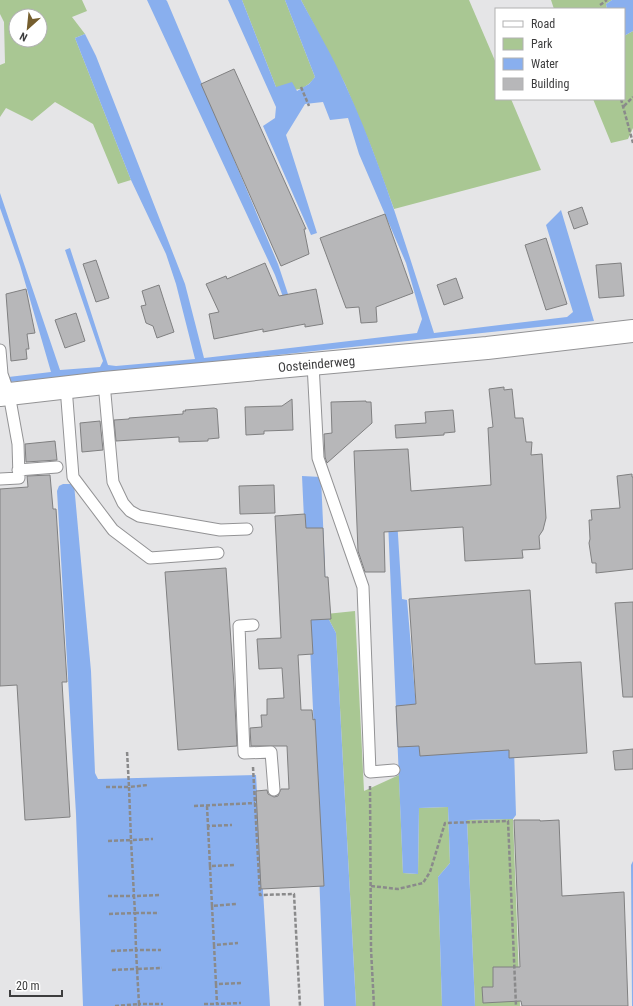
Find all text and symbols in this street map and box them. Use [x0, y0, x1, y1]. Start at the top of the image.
north arrow [8, 8, 48, 48]
legend [495, 8, 625, 100]
text: Road [531, 17, 555, 31]
text: N [18, 29, 30, 44]
text: Park [531, 37, 553, 51]
text: Water [531, 57, 559, 71]
text: Building [531, 77, 569, 91]
street label: Oosteinderweg [277, 353, 356, 375]
scale bar [10, 972, 62, 998]
text: 20 m [16, 979, 40, 993]

